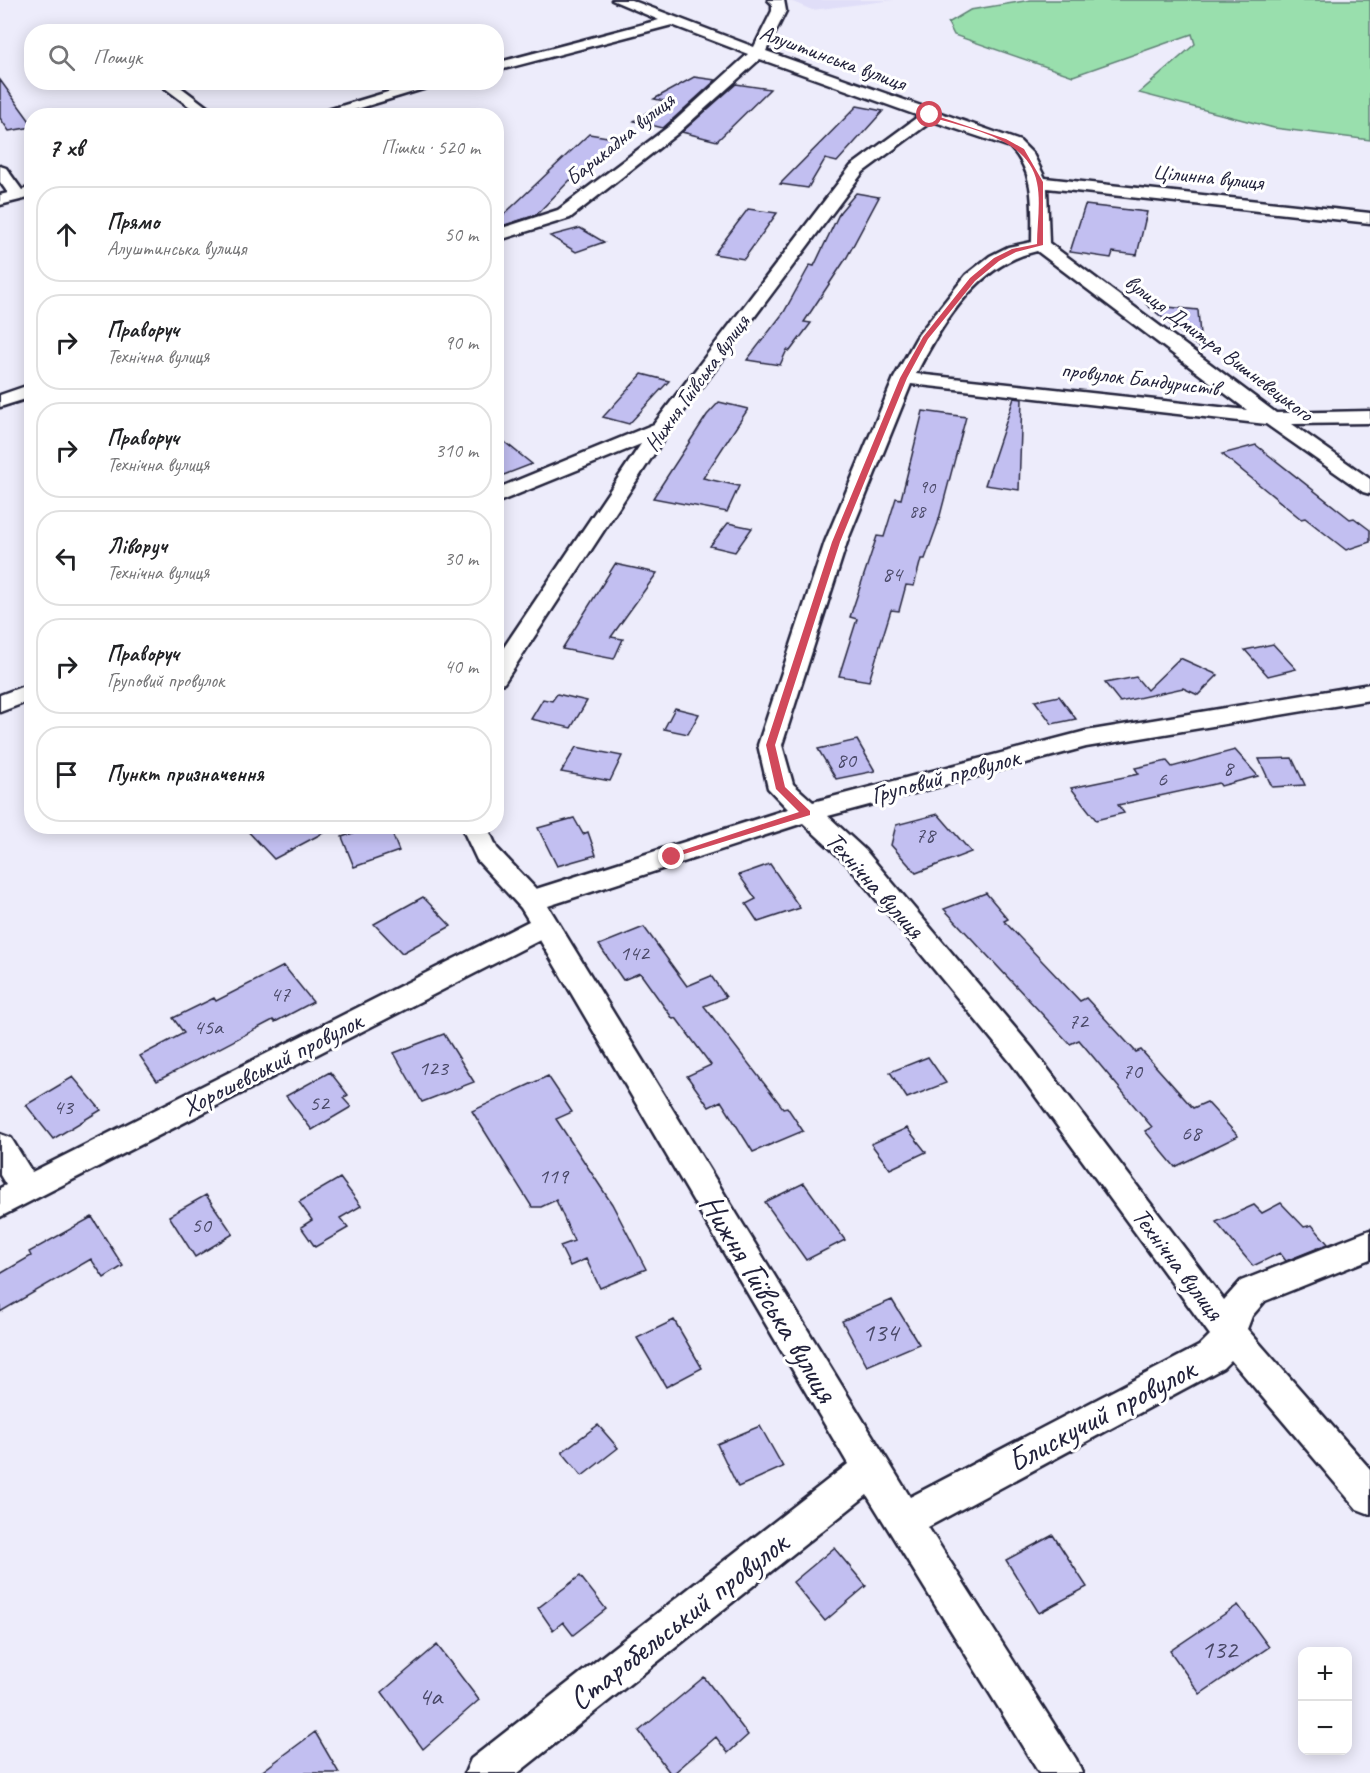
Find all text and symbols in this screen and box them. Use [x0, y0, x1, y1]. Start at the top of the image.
street label: Алуштинська вулиця [756, 19, 911, 98]
search box [24, 24, 504, 90]
icon: search [45, 41, 78, 74]
text: Пошук [93, 43, 142, 71]
street label: Барикадна вулиця [560, 86, 681, 192]
route start [916, 101, 942, 127]
text: 7 хв [48, 131, 83, 164]
text: Пішки · 520 m [381, 135, 480, 160]
street label: Цілинна вулиця [1151, 157, 1267, 197]
text: Прямо [107, 208, 159, 236]
icon: ahead [50, 218, 83, 251]
text: 50 m [444, 222, 478, 247]
text: Алуштинська вулиця [107, 236, 246, 261]
street label: вулиця Дмитра Вишневецького [1119, 268, 1320, 429]
street label: Нижня Гиївська вулиця [638, 308, 757, 457]
text: Праворуч [107, 316, 179, 344]
icon: right [50, 326, 83, 359]
text: 90 m [444, 330, 478, 355]
text: Технічна вулиця [107, 344, 209, 369]
street label: провулок Бандуристів [1060, 355, 1226, 403]
text: Праворуч [107, 424, 179, 452]
icon: right [50, 434, 83, 467]
text: 310 m [435, 438, 478, 463]
text: Технічна вулиця [107, 452, 209, 477]
house number: 90 [919, 476, 937, 498]
house number: 88 [909, 500, 927, 522]
text: Ліворуч [107, 532, 167, 560]
icon: left [50, 542, 83, 575]
text: 30 m [444, 546, 478, 571]
text: Технічна вулиця [107, 560, 209, 585]
house number: 84 [882, 560, 904, 588]
text: Праворуч [107, 640, 179, 668]
icon: right [50, 650, 83, 683]
text: 40 m [444, 654, 478, 679]
text: Груповий провулок [107, 668, 224, 693]
street label: Груповий провулок [867, 740, 1025, 812]
house number: 80 [836, 746, 858, 774]
house number: 8 [1223, 754, 1235, 782]
icon: arrive [50, 758, 83, 791]
text: Пункт призначення [107, 760, 264, 788]
house number: 6 [1157, 765, 1168, 793]
house number: 78 [915, 821, 937, 849]
street label: Технічна вулиця [818, 825, 933, 947]
route end [658, 843, 684, 869]
house number: 142 [619, 939, 651, 967]
house number: 47 [270, 980, 291, 1008]
street label: Хорошевський провулок [176, 1003, 370, 1124]
house number: 72 [1068, 1007, 1090, 1035]
house number: 45а [193, 1013, 224, 1041]
house number: 123 [418, 1054, 450, 1082]
house number: 70 [1122, 1057, 1144, 1085]
house number: 52 [309, 1089, 331, 1117]
house number: 43 [53, 1093, 75, 1121]
house number: 68 [1181, 1119, 1203, 1147]
house number: 119 [538, 1162, 570, 1190]
street label: Нижня Гиївська вулиця [691, 1186, 848, 1411]
street label: Технічна вулиця [1125, 1201, 1232, 1328]
house number: 50 [191, 1211, 213, 1239]
house number: 134 [862, 1315, 901, 1349]
street label: Блискучий провулок [1000, 1347, 1204, 1482]
street label: Старобельський провулок [560, 1521, 798, 1719]
house number: 132 [1201, 1632, 1239, 1666]
map controls [1298, 1647, 1352, 1755]
button: + [1298, 1647, 1352, 1701]
house number: 4а [418, 1679, 444, 1713]
button: − [1298, 1701, 1352, 1755]

